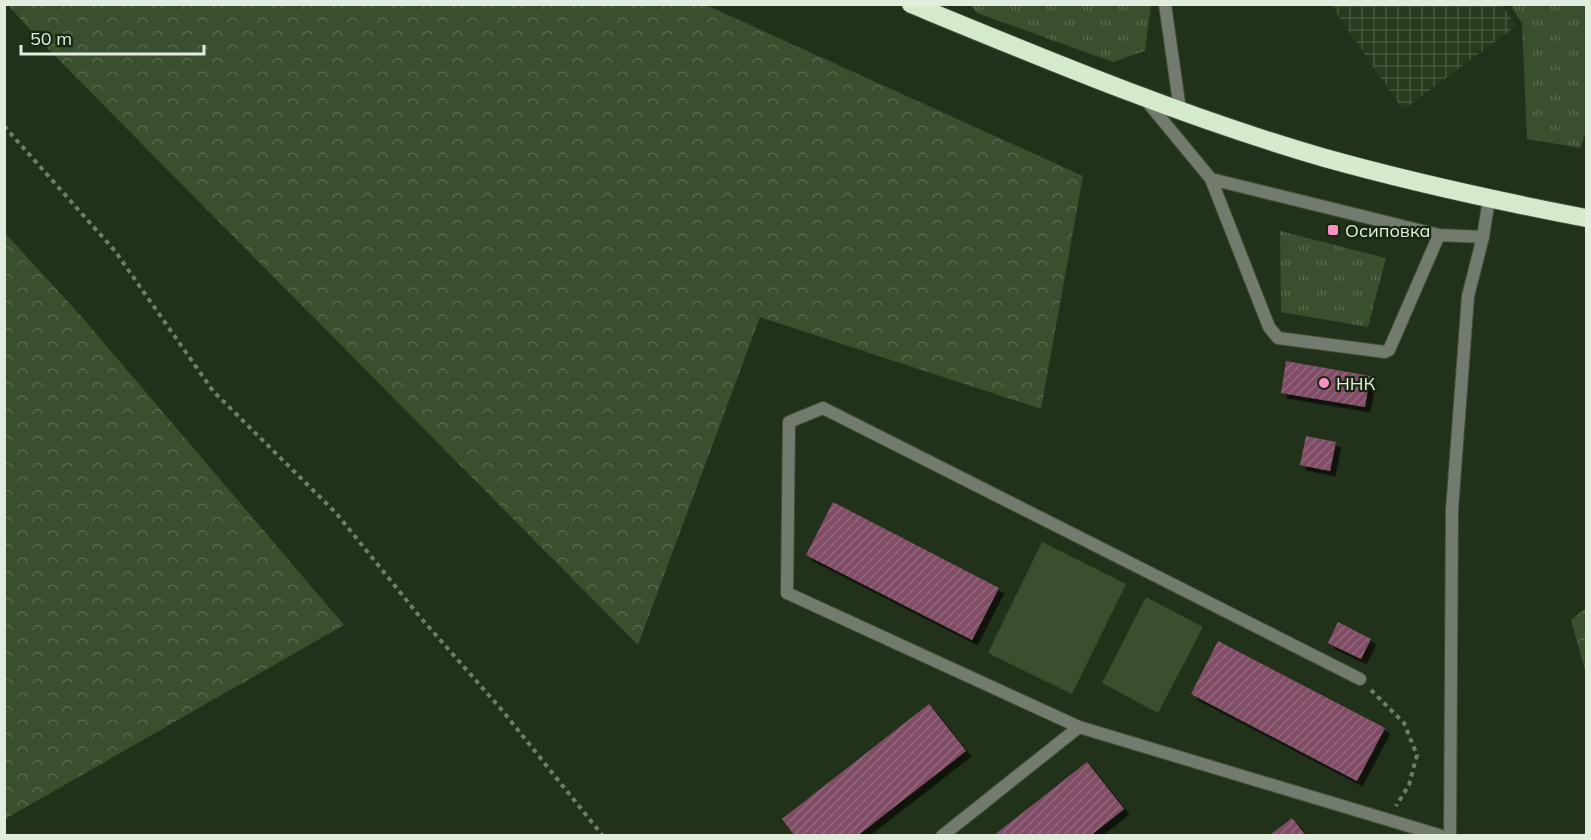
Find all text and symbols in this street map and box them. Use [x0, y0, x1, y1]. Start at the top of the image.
scale bar [21, 18, 204, 56]
text: 50 m [30, 27, 72, 50]
place label: Осиповка [1345, 219, 1431, 242]
marker: Осиповка [1326, 223, 1340, 237]
place label: ННК [1336, 372, 1376, 395]
marker: ННК [1317, 376, 1331, 390]

